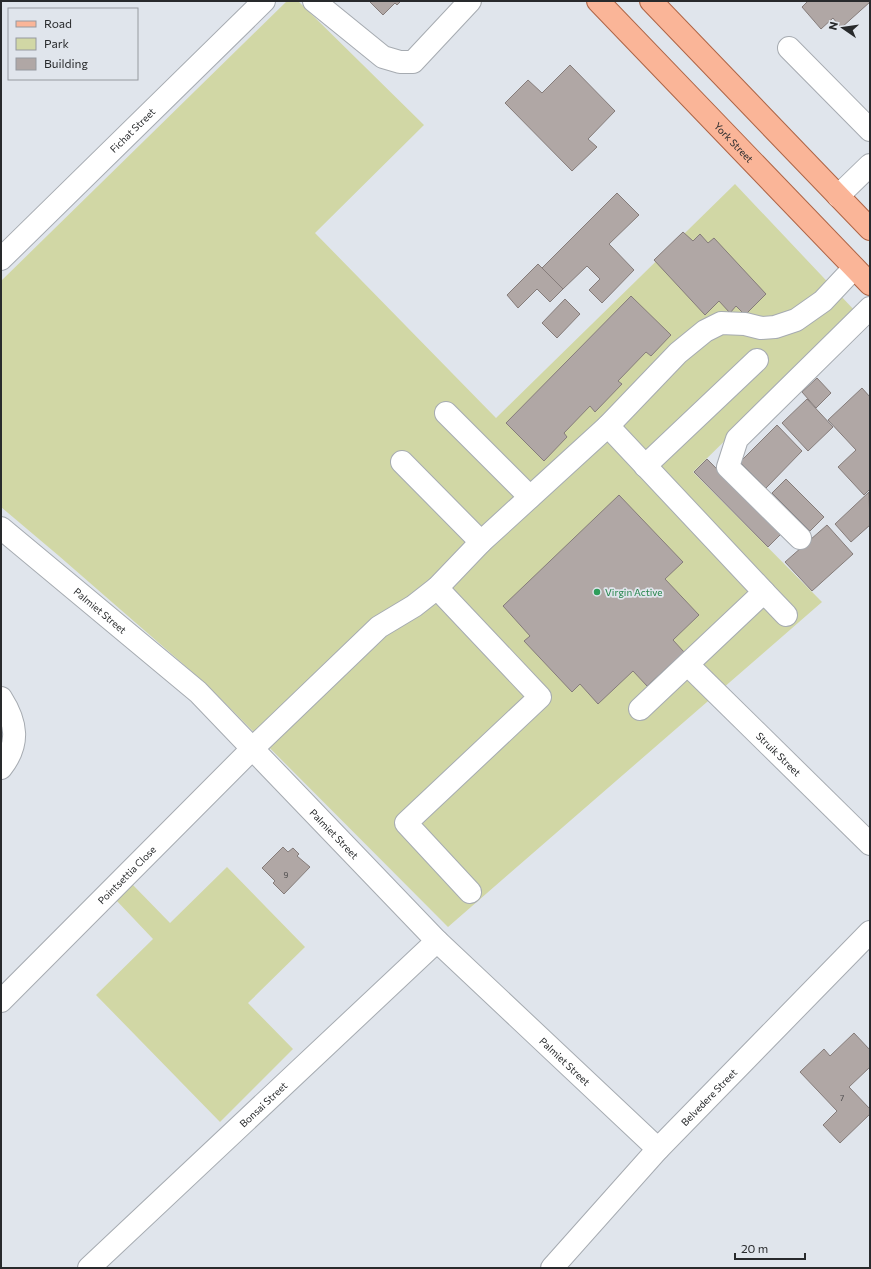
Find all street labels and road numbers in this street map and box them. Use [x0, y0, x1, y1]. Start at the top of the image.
street label: Fichat Street [107, 105, 157, 155]
street label: York Street [712, 120, 756, 165]
street label: Palmiet Street [71, 585, 129, 636]
street label: Struik Street [754, 730, 803, 779]
street label: Palmiet Street [307, 806, 361, 861]
street label: Pointsettia Close [95, 843, 158, 907]
street label: Palmiet Street [537, 1035, 593, 1088]
street label: Belvedere Street [678, 1066, 739, 1128]
street label: Bonsai Street [237, 1079, 289, 1130]

